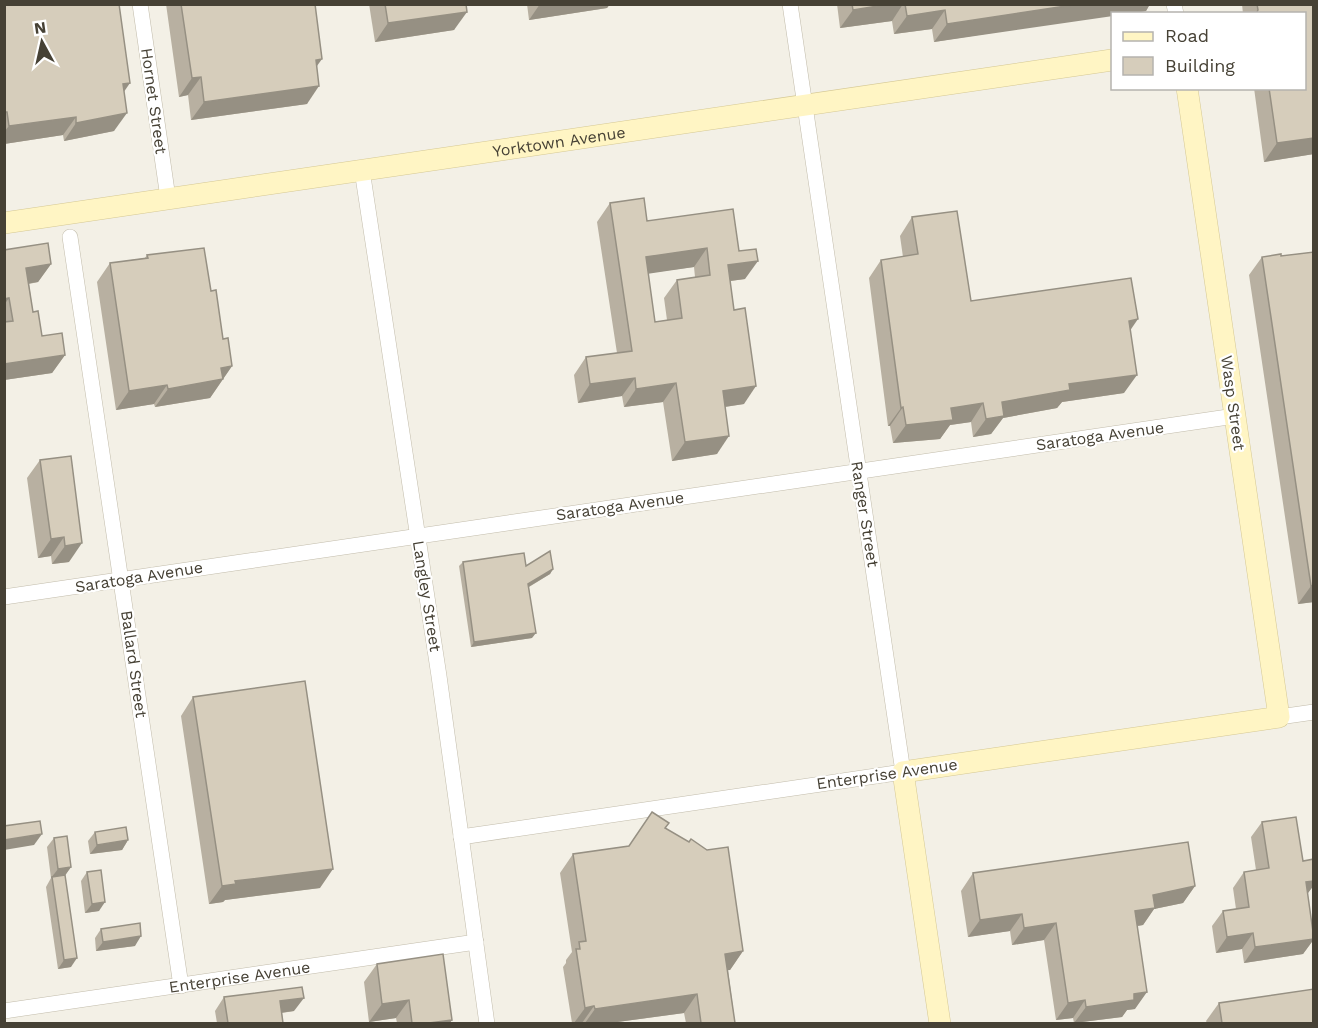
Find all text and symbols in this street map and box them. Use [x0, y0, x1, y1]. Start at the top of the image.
north arrow [12, 12, 72, 72]
legend [1111, 12, 1306, 90]
text: N [33, 17, 47, 38]
text: Road [1165, 25, 1209, 46]
street label: Hornet Street [137, 47, 171, 156]
text: Building [1165, 55, 1235, 76]
street label: Yorktown Avenue [491, 122, 627, 161]
street label: Wasp Street [1217, 354, 1249, 452]
street label: Saratoga Avenue [1035, 418, 1165, 454]
street label: Ranger Street [847, 460, 883, 569]
street label: Saratoga Avenue [555, 488, 685, 524]
street label: Langley Street [409, 539, 445, 653]
street label: Saratoga Avenue [74, 558, 204, 596]
street label: Ballard Street [117, 609, 151, 719]
street label: Enterprise Avenue [815, 755, 959, 793]
street label: Enterprise Avenue [168, 957, 311, 996]

